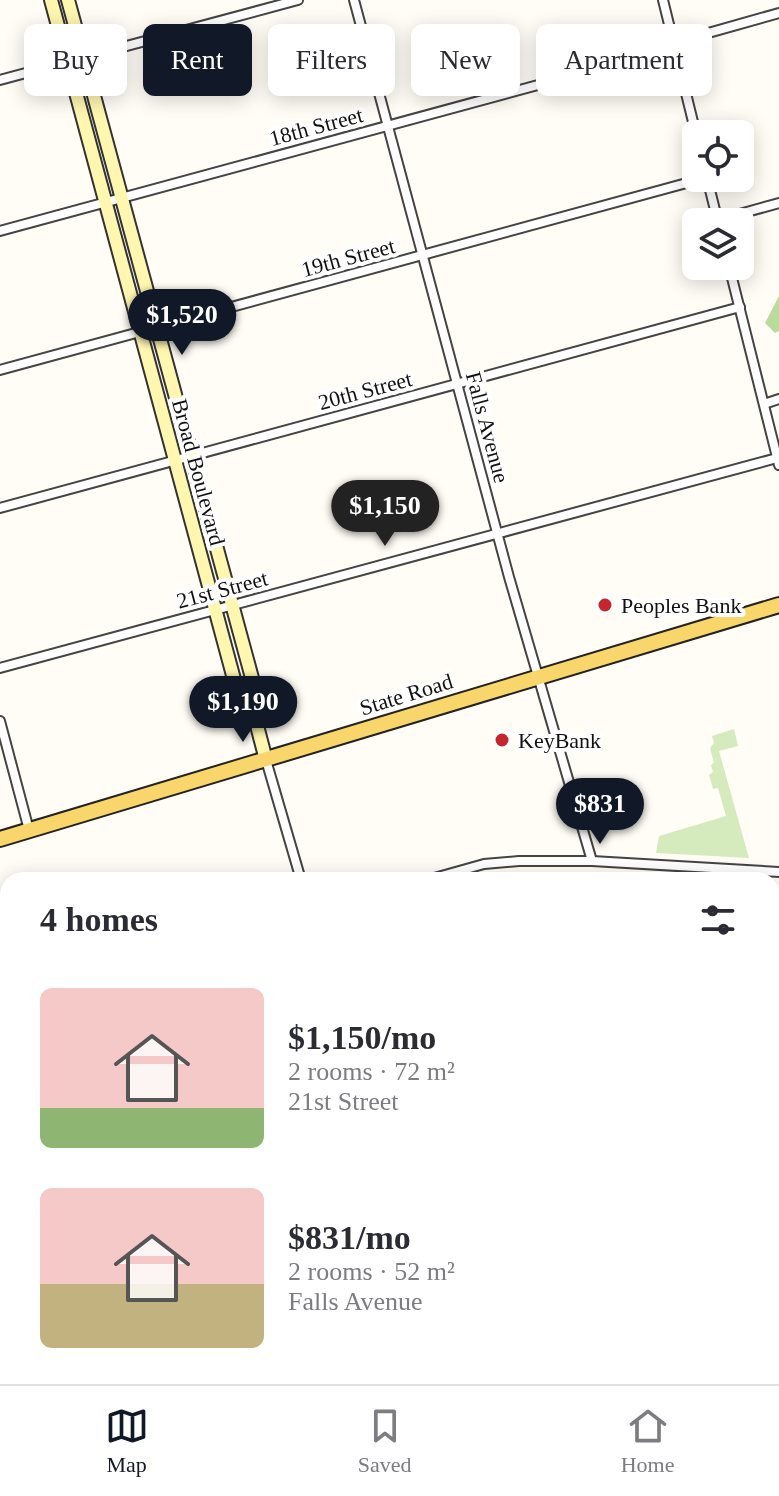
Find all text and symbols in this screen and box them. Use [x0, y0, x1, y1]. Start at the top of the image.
chip: Buy [24, 24, 127, 96]
chip: Rent [143, 24, 252, 96]
chip: Filters [268, 24, 395, 96]
chip: New [411, 24, 520, 96]
chip: Apartment [536, 24, 712, 96]
street label: 18th Street [267, 102, 366, 151]
map controls [682, 120, 754, 280]
button: locate [682, 120, 754, 192]
button: layers [682, 208, 754, 280]
street label: 19th Street [299, 233, 398, 282]
pin: $1,520 [117, 289, 247, 357]
text: $1,520 [146, 300, 218, 329]
street label: 20th Street [316, 366, 415, 415]
street label: Falls Avenue [461, 369, 514, 485]
street label: Broad Boulevard [167, 396, 230, 548]
pin: $1,150 [320, 480, 450, 548]
text: $1,150 [349, 491, 421, 520]
street label: 21st Street [174, 565, 271, 614]
place label: Peoples Bank [621, 593, 741, 618]
marker: Peoples Bank [596, 596, 614, 614]
street label: State Road [357, 668, 456, 720]
pin: $1,190 [178, 676, 308, 744]
text: $1,190 [207, 687, 279, 716]
place label: KeyBank [518, 728, 601, 753]
marker: KeyBank [493, 731, 511, 749]
pin: $831 [553, 778, 647, 846]
text: $831 [574, 789, 626, 818]
icon: filters [696, 898, 740, 942]
text: 4 homes [40, 901, 158, 938]
text: $1,150/mo [288, 1019, 436, 1056]
icon: home [104, 1020, 200, 1116]
text: 2 rooms · 72 m² [288, 1057, 455, 1086]
text: 21st Street [288, 1087, 399, 1116]
text: $831/mo [288, 1219, 411, 1256]
icon: home [104, 1220, 200, 1316]
text: 2 rooms · 52 m² [288, 1257, 455, 1286]
text: Falls Avenue [288, 1287, 423, 1316]
tab: Map [105, 1404, 149, 1478]
tab: Saved [358, 1404, 412, 1478]
tab: Home [621, 1404, 674, 1478]

